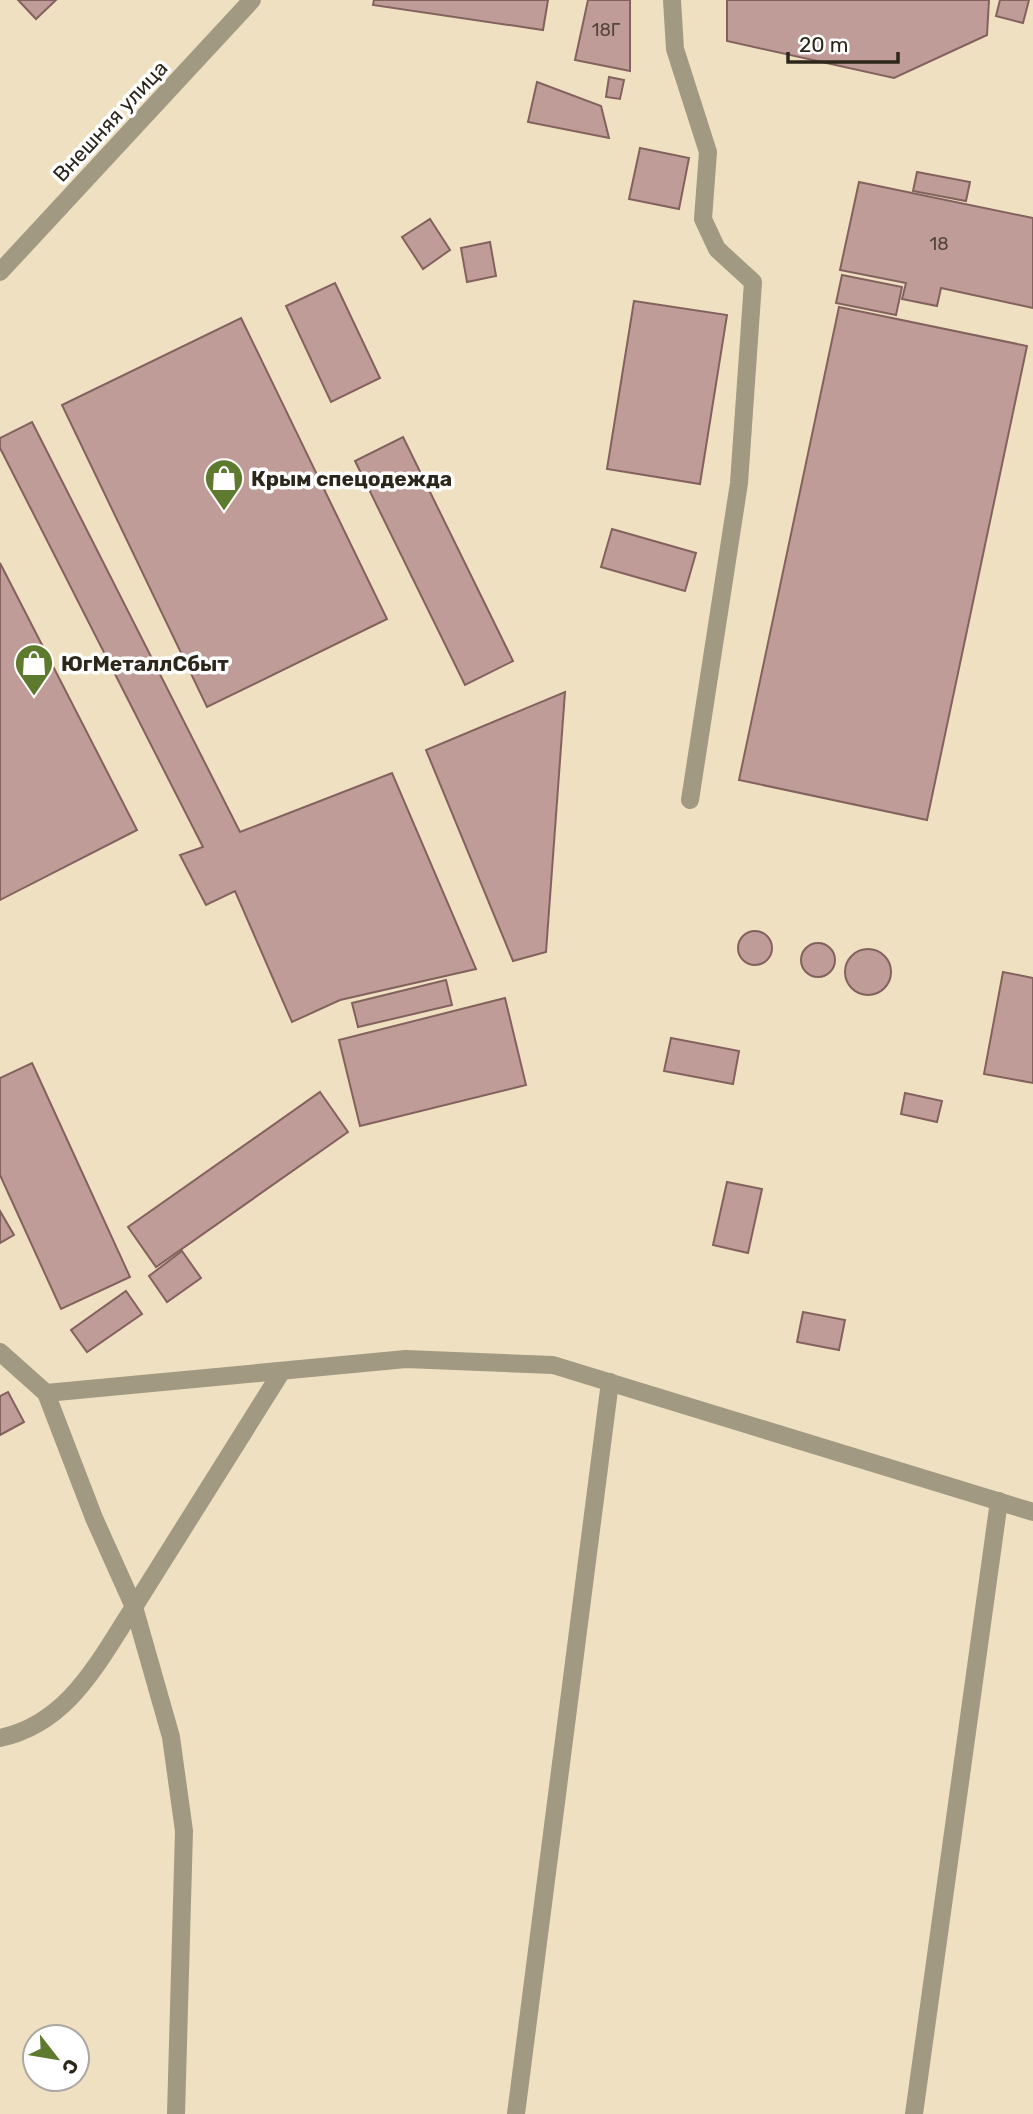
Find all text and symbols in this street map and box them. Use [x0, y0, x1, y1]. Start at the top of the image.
house number: 18Г [592, 19, 621, 41]
scale bar [788, 21, 898, 65]
text: 20 m [799, 32, 848, 57]
street label: Внешняя улица [48, 55, 172, 187]
house number: 18 [929, 233, 949, 255]
shop icon: Крым спецодежда [203, 457, 245, 512]
place label: Крым спецодежда [251, 466, 452, 491]
shop icon: ЮгМеталлСбыт [13, 642, 55, 697]
place label: ЮгМеталлСбыт [61, 651, 229, 676]
north arrow [21, 2023, 91, 2093]
text: С [57, 2055, 83, 2078]

